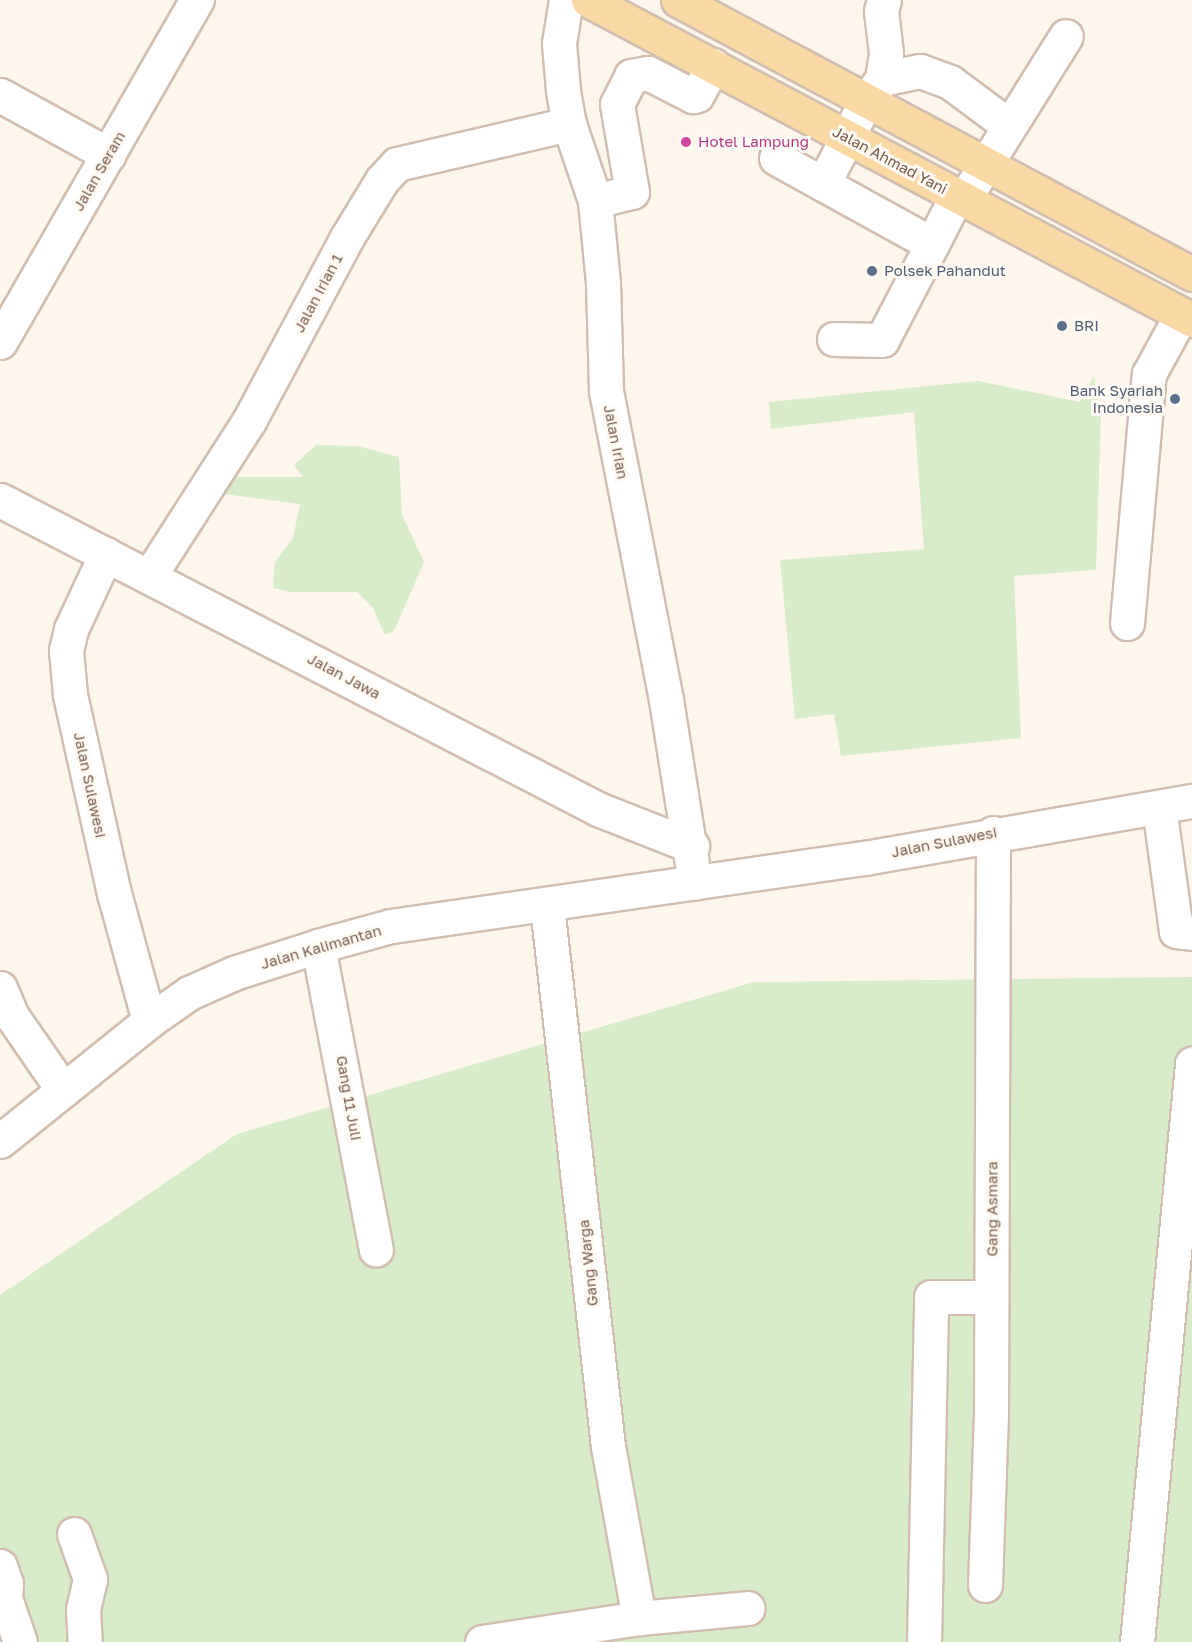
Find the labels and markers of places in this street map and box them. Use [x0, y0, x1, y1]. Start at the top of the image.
place label: Hotel Lampung [698, 133, 809, 151]
marker: Hotel Lampung [679, 135, 693, 149]
place label: Polsek Pahandut [884, 262, 1006, 280]
marker: Polsek Pahandut [865, 264, 879, 278]
place label: BRI [1074, 317, 1099, 335]
marker: BRI [1055, 319, 1069, 333]
place label: Bank Syariah Indonesia [1070, 381, 1163, 416]
marker: Bank Syariah Indonesia [1168, 392, 1182, 406]

